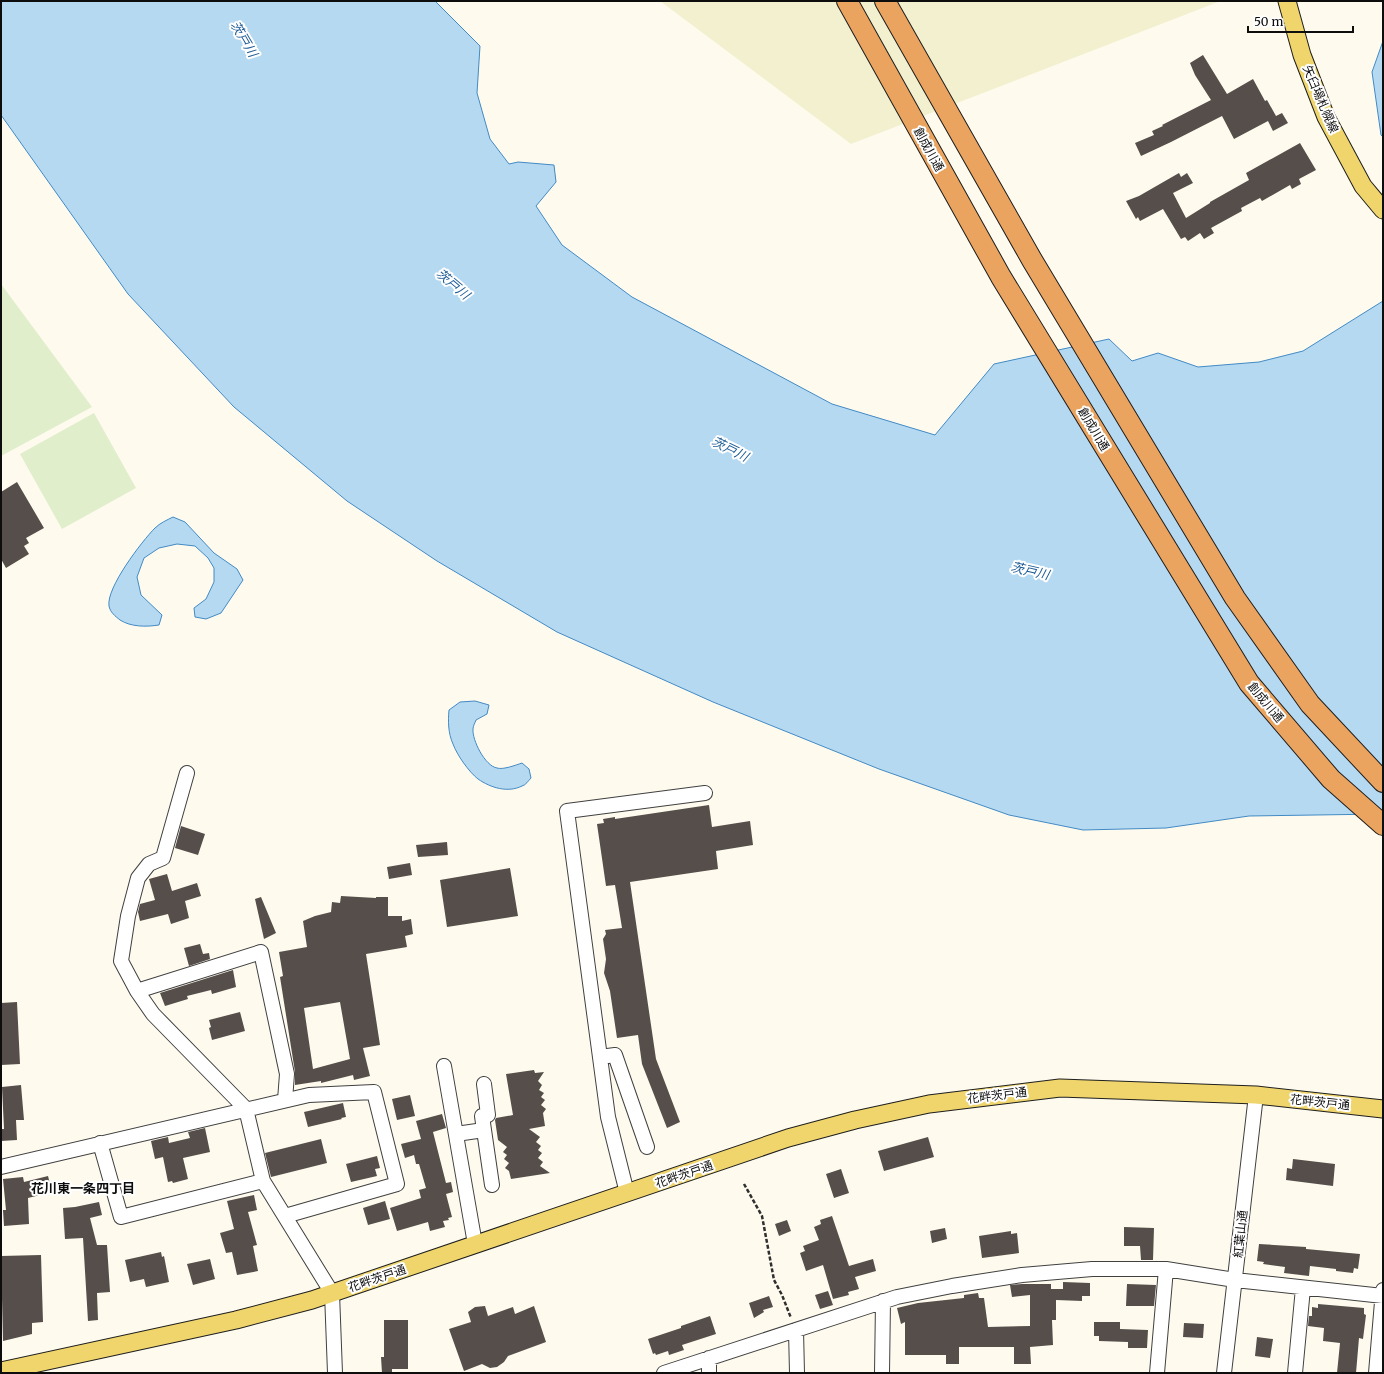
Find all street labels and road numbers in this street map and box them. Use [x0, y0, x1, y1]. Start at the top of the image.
street label: 矢臼場札幌線 [1300, 63, 1342, 135]
street label: 創成川通 [911, 124, 947, 174]
street label: 創成川通 [1075, 405, 1113, 453]
street label: 創成川通 [1245, 679, 1287, 725]
street label: 花畔茨戸通 [966, 1084, 1028, 1106]
street label: 花畔茨戸通 [1289, 1091, 1351, 1113]
street label: 花畔茨戸通 [653, 1157, 715, 1191]
street label: 紅葉山通 [1230, 1209, 1250, 1259]
street label: 花畔茨戸通 [346, 1261, 408, 1295]

